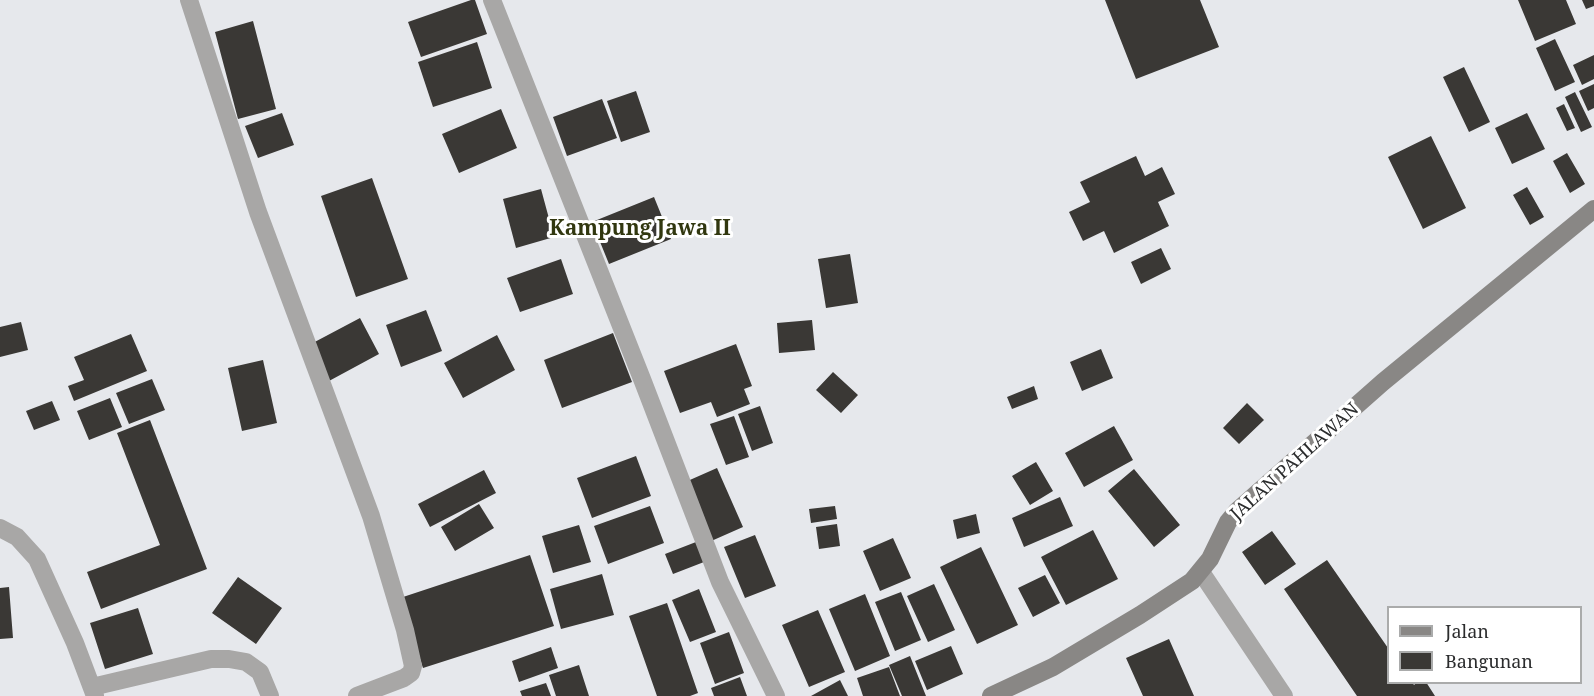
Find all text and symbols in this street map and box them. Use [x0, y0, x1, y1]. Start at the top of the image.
district label: Kampung Jawa II [549, 216, 731, 242]
street label: JALAN PAHLAWAN [1226, 399, 1364, 525]
legend [1387, 606, 1582, 684]
text: Jalan [1445, 619, 1489, 643]
text: Bangunan [1445, 649, 1533, 673]

